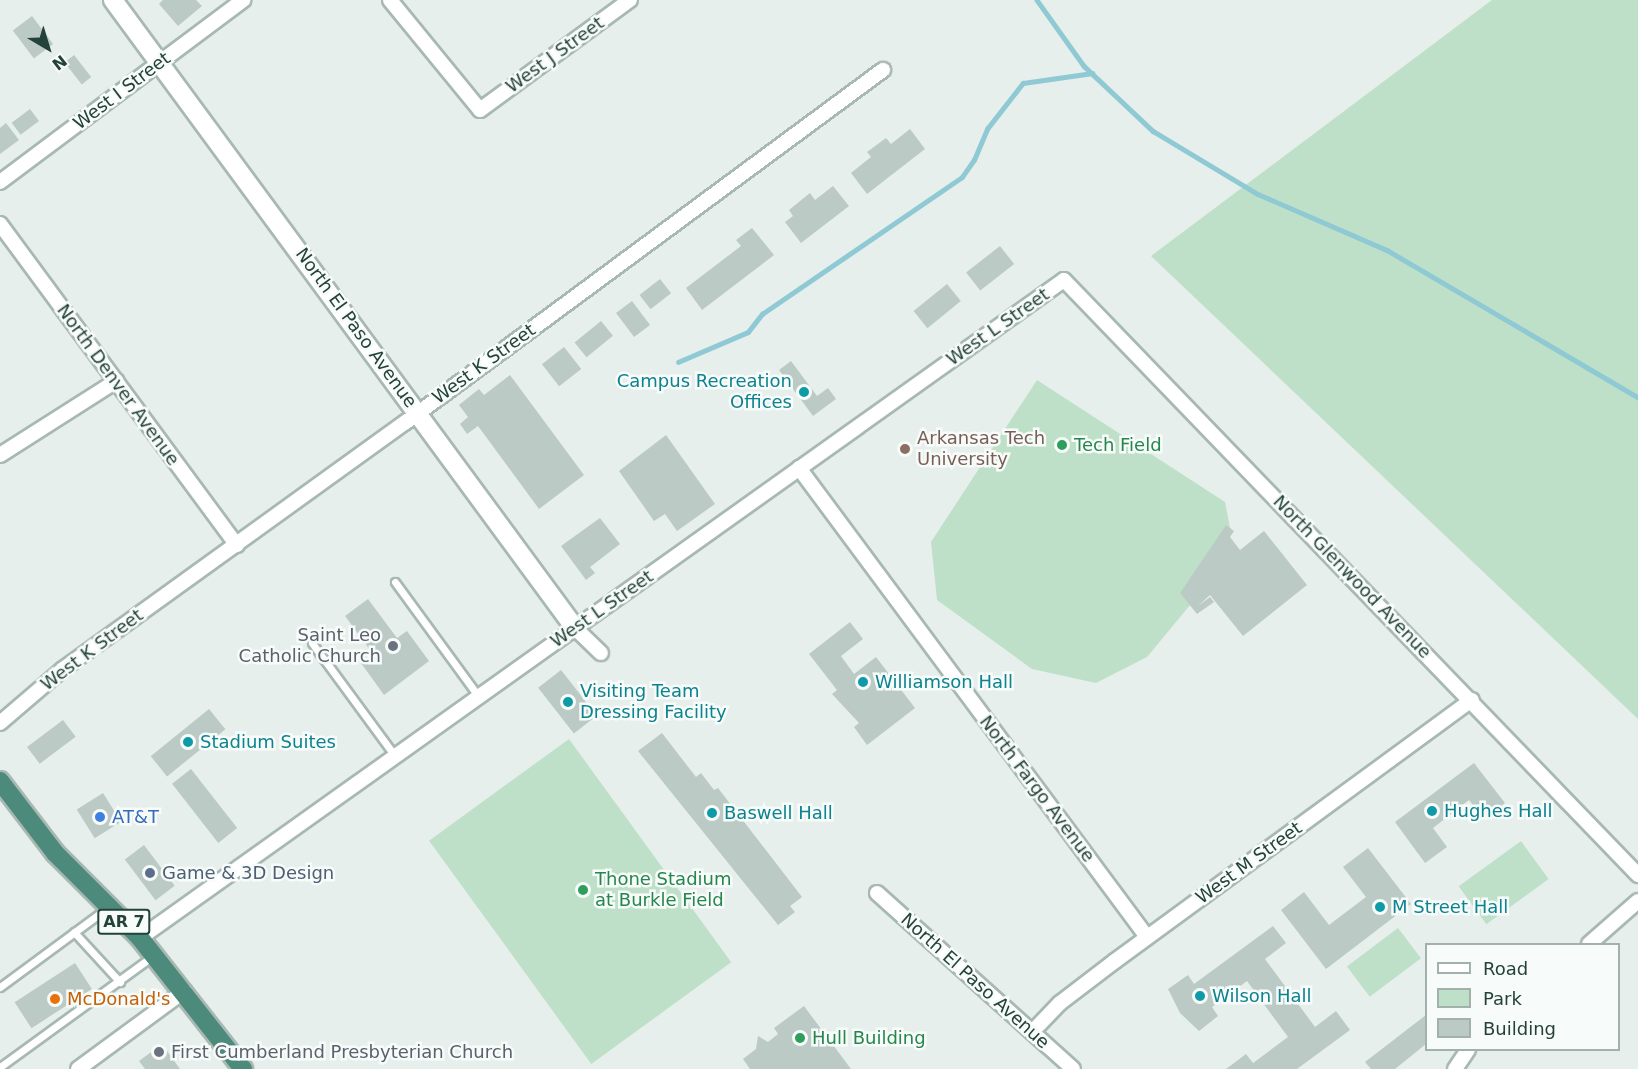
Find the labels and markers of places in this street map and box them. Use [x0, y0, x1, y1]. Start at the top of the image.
place label: Campus Recreation Offices [617, 371, 792, 413]
marker: Campus Recreation Offices [797, 385, 811, 399]
place label: Arkansas Tech University [917, 428, 1045, 470]
place label: Tech Field [1074, 434, 1162, 456]
marker: Tech Field [1055, 438, 1069, 452]
marker: Arkansas Tech University [898, 442, 912, 456]
place label: Saint Leo Catholic Church [239, 625, 381, 668]
marker: Saint Leo Catholic Church [386, 639, 400, 653]
place label: Williamson Hall [875, 671, 1013, 693]
marker: Williamson Hall [856, 675, 870, 689]
place label: Visiting Team Dressing Facility [580, 681, 727, 724]
marker: Visiting Team Dressing Facility [561, 695, 575, 709]
place label: Stadium Suites [200, 731, 336, 753]
marker: Stadium Suites [181, 735, 195, 749]
place label: Hughes Hall [1444, 800, 1553, 822]
place label: Baswell Hall [724, 802, 833, 824]
marker: Hughes Hall [1425, 804, 1439, 818]
place label: AT&T [112, 806, 159, 828]
marker: Baswell Hall [705, 806, 719, 820]
marker: AT&T [93, 810, 107, 824]
place label: Game & 3D Design [162, 862, 334, 884]
marker: Game & 3D Design [143, 866, 157, 880]
place label: Thone Stadium at Burkle Field [595, 869, 732, 912]
marker: Thone Stadium at Burkle Field [576, 883, 590, 897]
place label: M Street Hall [1392, 896, 1508, 918]
marker: M Street Hall [1373, 900, 1387, 914]
place label: Wilson Hall [1212, 985, 1311, 1007]
place label: McDonald's [67, 988, 170, 1010]
marker: Wilson Hall [1193, 989, 1207, 1003]
marker: McDonald's [48, 992, 62, 1006]
place label: Hull Building [812, 1027, 926, 1049]
marker: Hull Building [793, 1031, 807, 1045]
place label: First Cumberland Presbyterian Church [171, 1041, 513, 1063]
marker: First Cumberland Presbyterian Church [152, 1045, 166, 1059]

